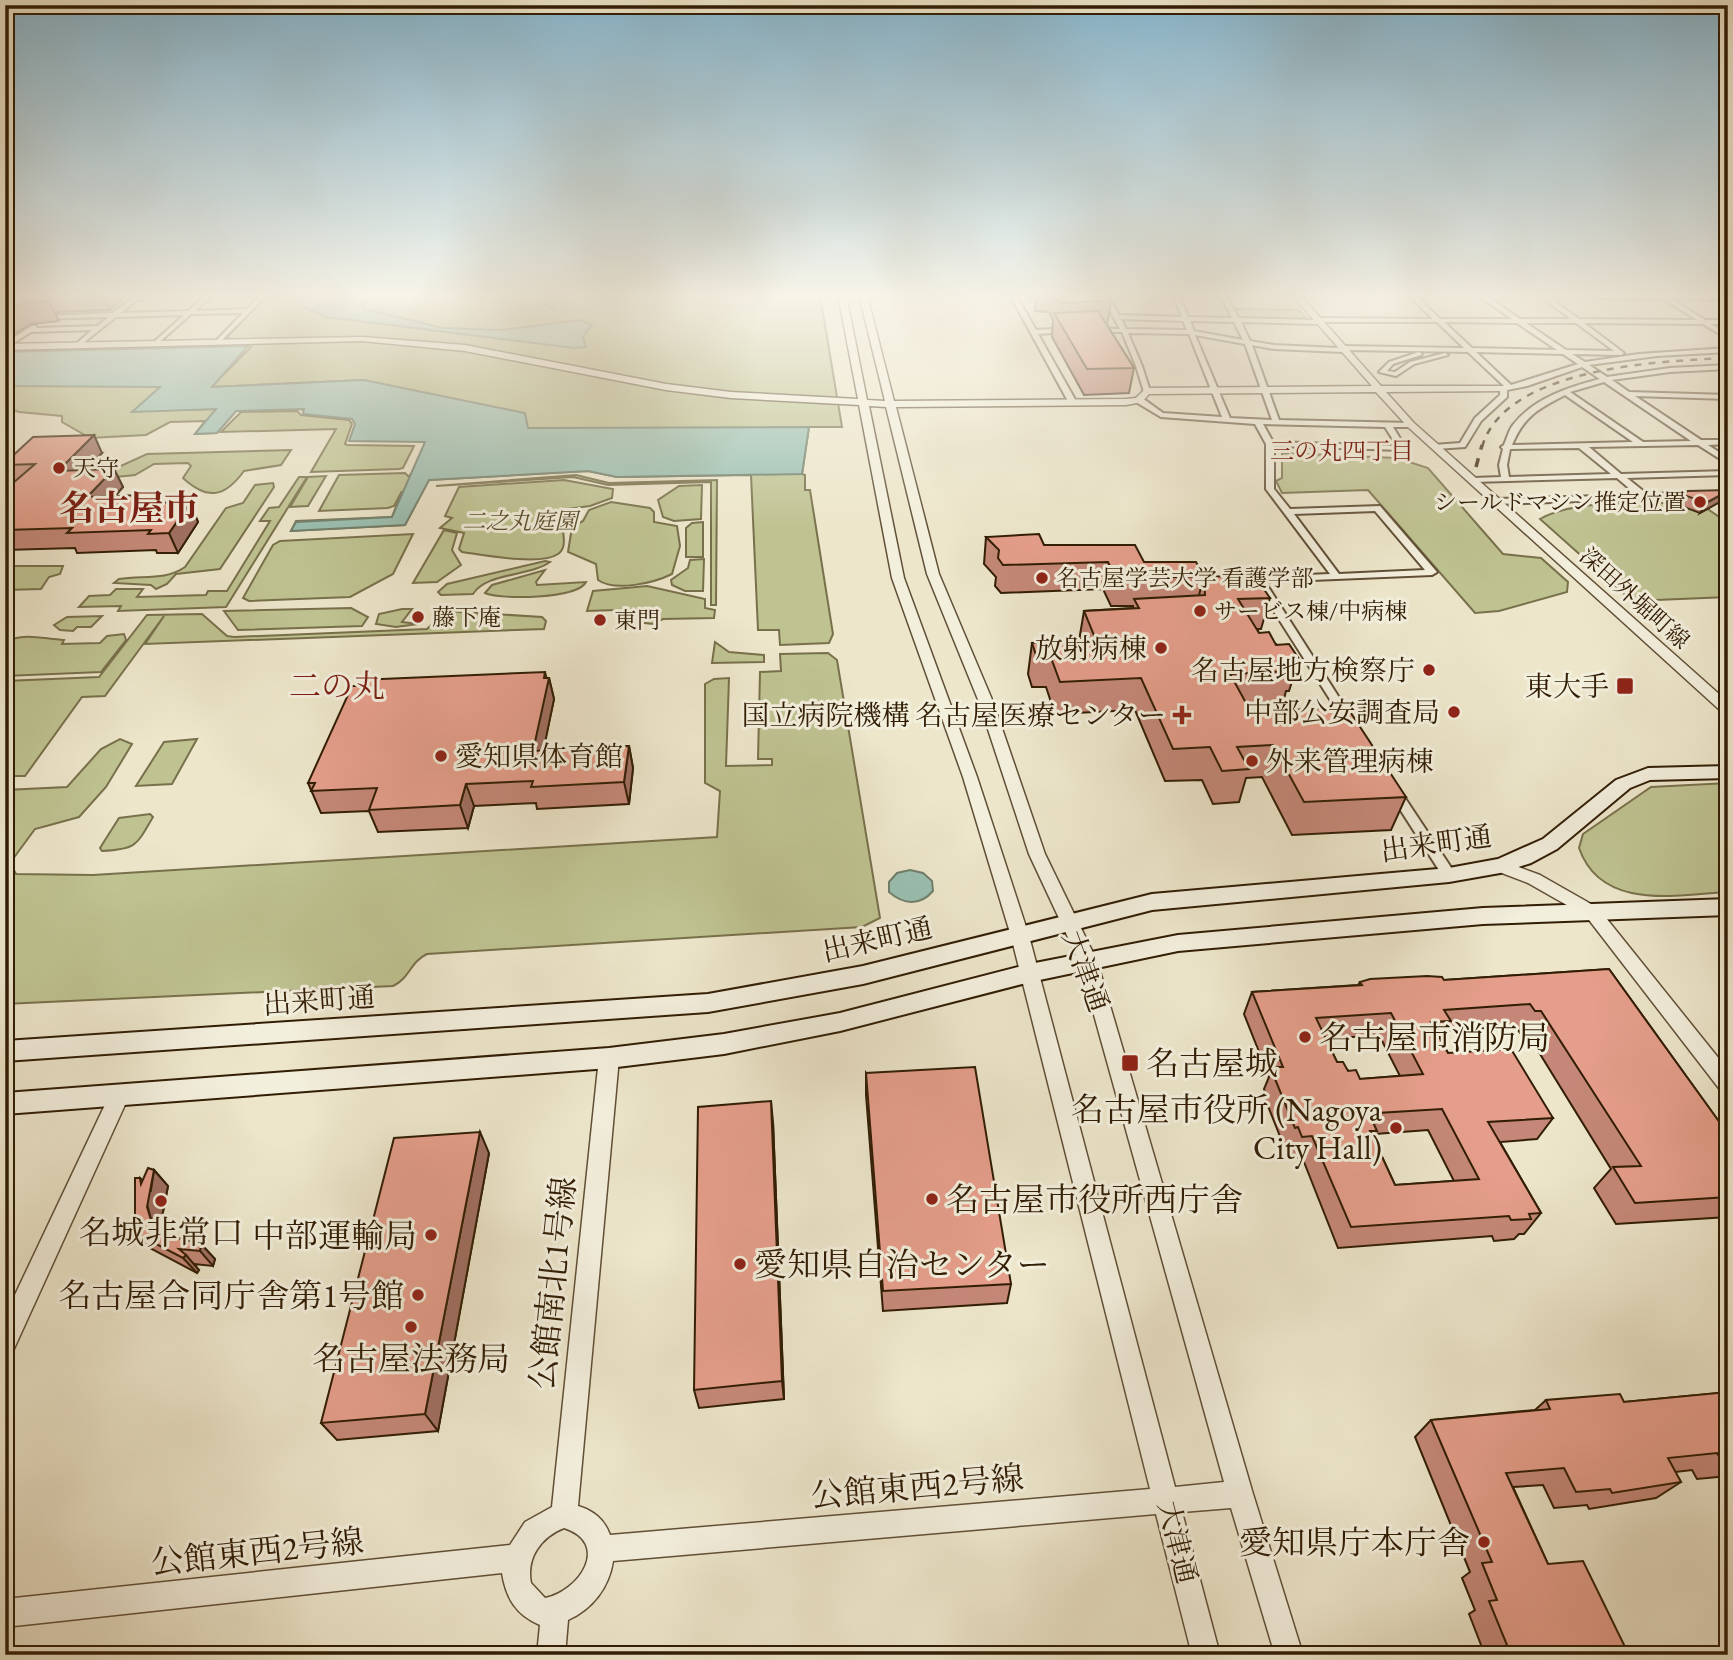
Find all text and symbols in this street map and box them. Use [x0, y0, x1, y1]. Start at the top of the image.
district label: 三の丸四丁目 [1270, 435, 1414, 466]
place label: 天守 [73, 453, 119, 483]
marker: 天守 [51, 460, 67, 476]
district label: 名古屋市 [59, 485, 199, 530]
place label: シールドマシン推定位置 [1434, 487, 1686, 517]
marker: シールドマシン推定位置 [1692, 494, 1708, 510]
park label: 二之丸庭園 [463, 506, 582, 536]
street label: 深田外堀町線 [1574, 541, 1696, 655]
place label: 名古屋学芸大学 看護学部 [1056, 563, 1314, 593]
marker: 名古屋学芸大学 看護学部 [1034, 570, 1050, 586]
place label: サービス棟/中病棟 [1214, 596, 1407, 626]
place label: 藤下庵 [432, 602, 501, 632]
marker: サービス棟/中病棟 [1192, 603, 1208, 619]
place label: 東門 [614, 605, 660, 635]
marker: 藤下庵 [410, 609, 426, 625]
marker: 東門 [592, 612, 608, 628]
place label: 放射病棟 [1035, 630, 1147, 666]
marker: 放射病棟 [1153, 640, 1169, 656]
place label: 名古屋地方検察庁 [1191, 652, 1415, 688]
marker: 名古屋地方検察庁 [1421, 662, 1437, 678]
district label: 二の丸 [289, 665, 385, 707]
place label: 東大手 [1525, 668, 1609, 704]
marker: 東大手 [1615, 676, 1635, 696]
place label: 中部公安調査局 [1244, 694, 1440, 730]
place label: 国立病院機構 名古屋医療センター [742, 697, 1166, 733]
marker: 中部公安調査局 [1446, 704, 1462, 720]
marker: 国立病院機構 名古屋医療センター [1172, 705, 1192, 725]
place label: 愛知県体育館 [455, 738, 623, 774]
place label: 外来管理病棟 [1266, 743, 1434, 779]
marker: 愛知県体育館 [433, 748, 449, 764]
marker: 外来管理病棟 [1244, 753, 1260, 769]
street label: 出来町通 [1378, 817, 1494, 869]
street label: 出来町通 [818, 909, 936, 969]
street label: 大津通 [1055, 925, 1117, 1017]
street label: 出来町通 [262, 978, 376, 1022]
place label: 名古屋市消防局 [1319, 1016, 1550, 1059]
marker: 名古屋市消防局 [1297, 1029, 1313, 1045]
place label: 名古屋城 [1146, 1042, 1278, 1085]
marker: 名古屋城 [1120, 1053, 1140, 1073]
place label: 名古屋市役所 (Nagoya City Hall) [1071, 1088, 1383, 1169]
marker: 名古屋市役所 (Nagoya City Hall) [1388, 1120, 1404, 1136]
street label: 公館南北1号線 [520, 1174, 585, 1392]
place label: 名古屋市役所西庁舎 [946, 1178, 1243, 1221]
marker: 名古屋市役所西庁舎 [924, 1191, 940, 1207]
marker: 名城非常口 [153, 1193, 169, 1209]
place label: 名城非常口 [79, 1211, 244, 1254]
place label: 中部運輸局 [252, 1214, 417, 1257]
marker: 中部運輸局 [423, 1227, 439, 1243]
place label: 愛知県自治センター [754, 1243, 1050, 1286]
marker: 愛知県自治センター [732, 1256, 748, 1272]
place label: 名古屋合同庁舎第1号館 [58, 1274, 404, 1317]
marker: 名古屋合同庁舎第1号館 [410, 1287, 426, 1303]
marker: 名古屋法務局 [403, 1319, 419, 1335]
place label: 名古屋法務局 [312, 1337, 510, 1380]
street label: 公館東西2号線 [809, 1456, 1025, 1517]
street label: 大津通 [1150, 1497, 1206, 1587]
street label: 公館東西2号線 [148, 1519, 366, 1584]
place label: 愛知県庁本庁舎 [1239, 1521, 1470, 1564]
marker: 愛知県庁本庁舎 [1476, 1534, 1492, 1550]

